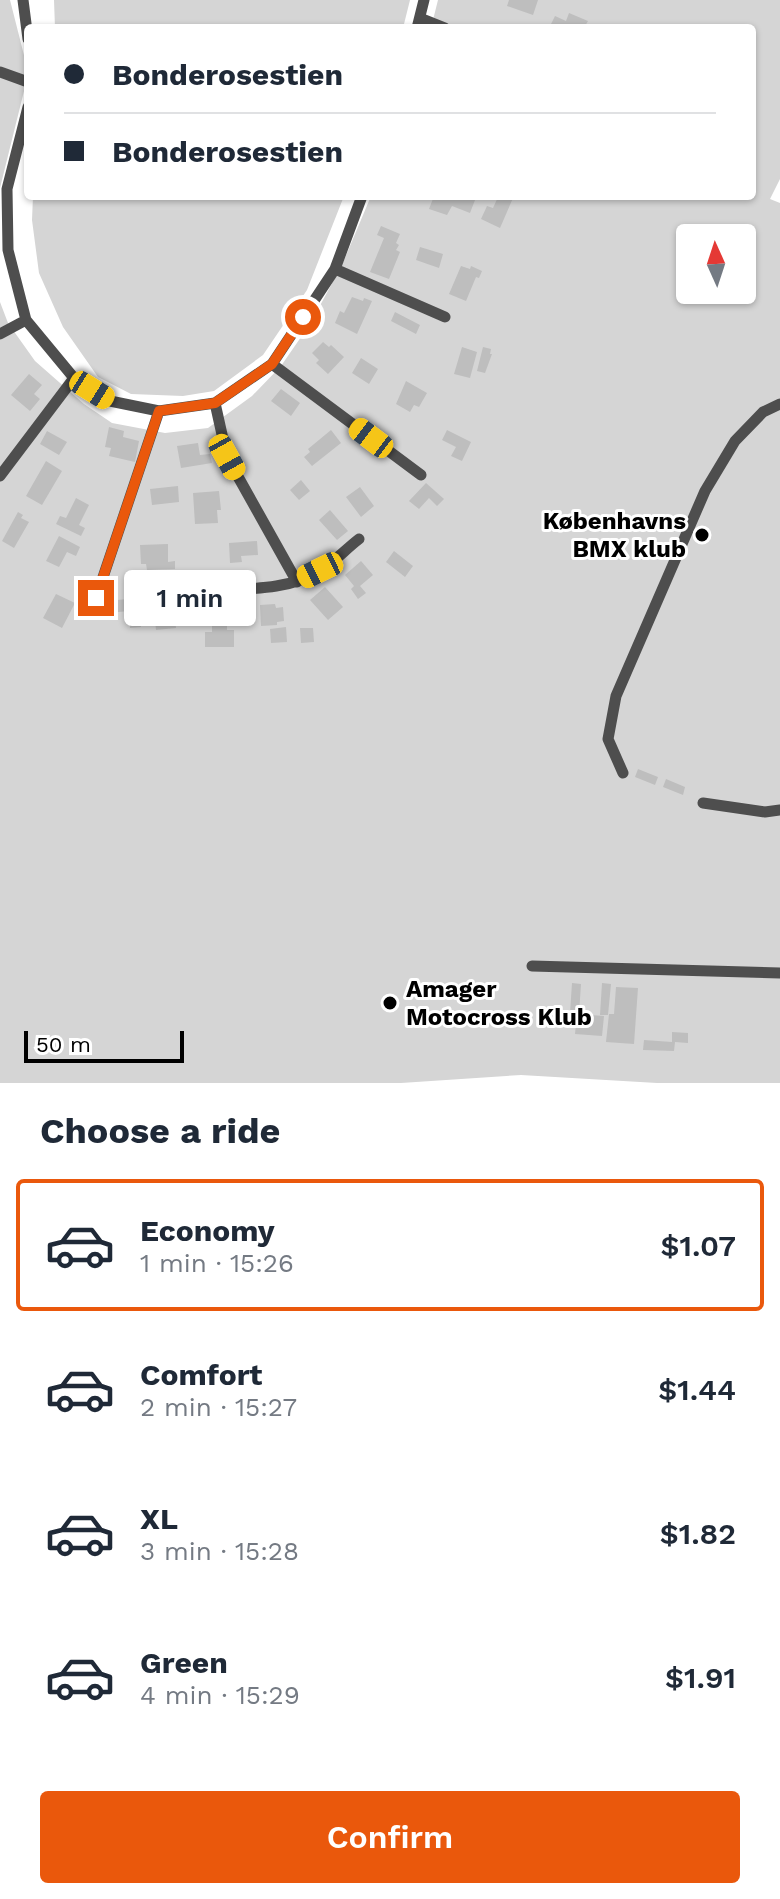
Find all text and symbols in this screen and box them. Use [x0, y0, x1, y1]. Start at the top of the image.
text: Bonderosestien [112, 57, 343, 92]
text: Bonderosestien [112, 134, 343, 169]
north arrow [676, 224, 756, 304]
map controls [676, 224, 756, 304]
route start [285, 299, 321, 335]
car [65, 367, 119, 413]
car [345, 414, 397, 462]
car [205, 430, 249, 484]
place label: Københavns BMX klub [543, 507, 686, 563]
marker: Københavns BMX klub [693, 526, 711, 544]
car [293, 549, 347, 591]
callout: 1 min [124, 570, 256, 626]
route end [78, 580, 114, 616]
text: 1 min [157, 583, 223, 613]
place label: Amager Motocross Klub [406, 975, 592, 1031]
marker: Amager Motocross Klub [381, 994, 399, 1012]
scale bar [24, 1027, 184, 1063]
text: 50 m [36, 1032, 91, 1057]
text: Choose a ride [40, 1110, 280, 1152]
icon: car [44, 1209, 116, 1281]
text: Economy [140, 1213, 275, 1248]
text: $1.07 [660, 1228, 736, 1263]
text: 1 min · 15:26 [140, 1248, 294, 1278]
icon: car [44, 1353, 116, 1425]
text: Comfort [140, 1357, 262, 1392]
text: $1.44 [658, 1372, 736, 1407]
text: 2 min · 15:27 [140, 1392, 297, 1422]
icon: car [44, 1497, 116, 1569]
text: XL [140, 1501, 178, 1536]
text: $1.82 [660, 1516, 736, 1551]
text: 3 min · 15:28 [140, 1536, 299, 1566]
icon: car [44, 1641, 116, 1713]
text: Green [140, 1645, 228, 1680]
text: $1.91 [665, 1660, 736, 1695]
text: 4 min · 15:29 [140, 1680, 300, 1710]
button: Confirm [40, 1791, 740, 1883]

